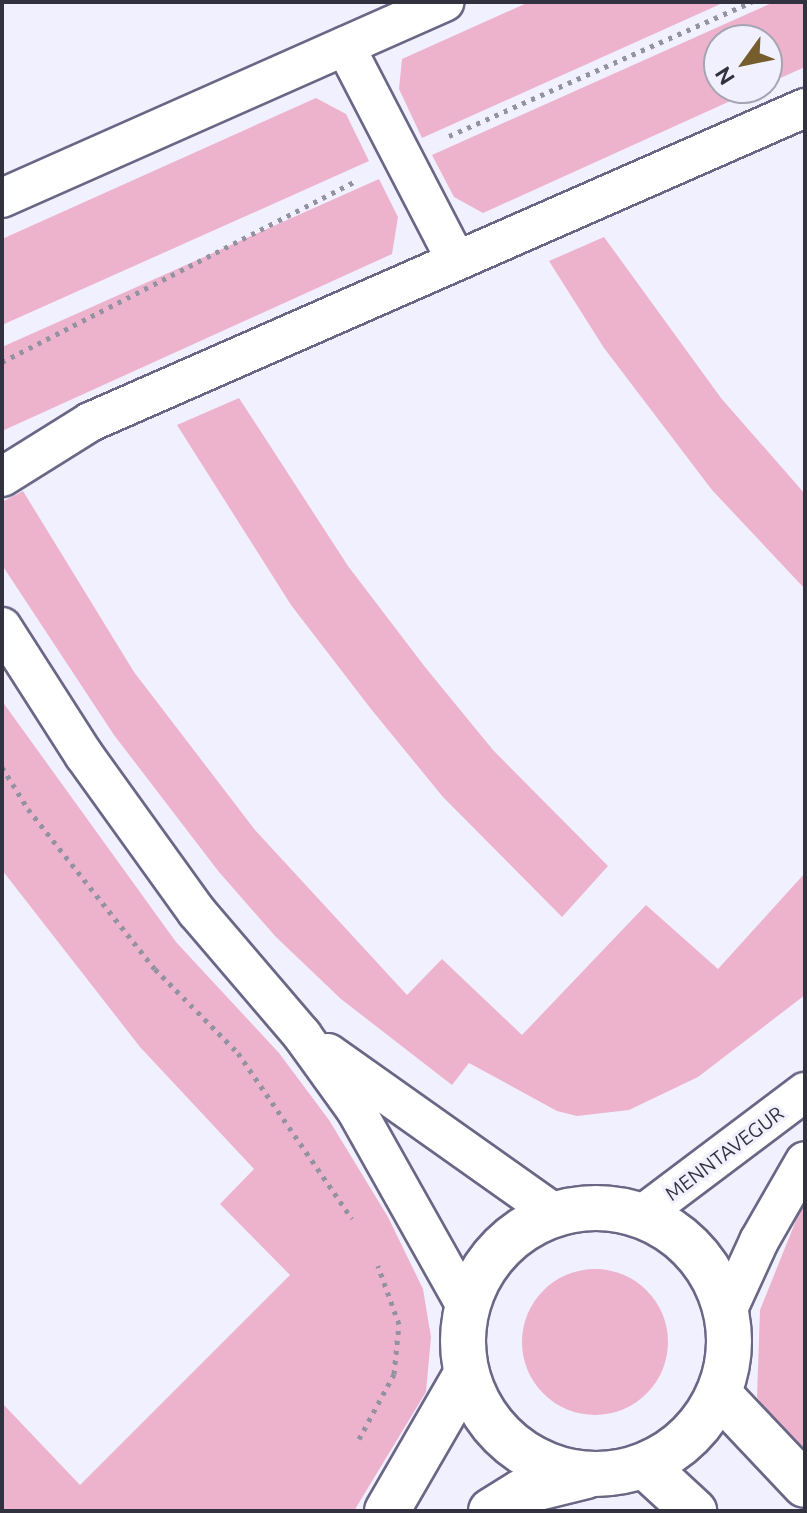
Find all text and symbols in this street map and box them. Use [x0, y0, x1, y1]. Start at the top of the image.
north arrow [703, 24, 783, 104]
text: N [709, 63, 739, 90]
street label: MENNTAVEGUR [660, 1101, 788, 1205]

